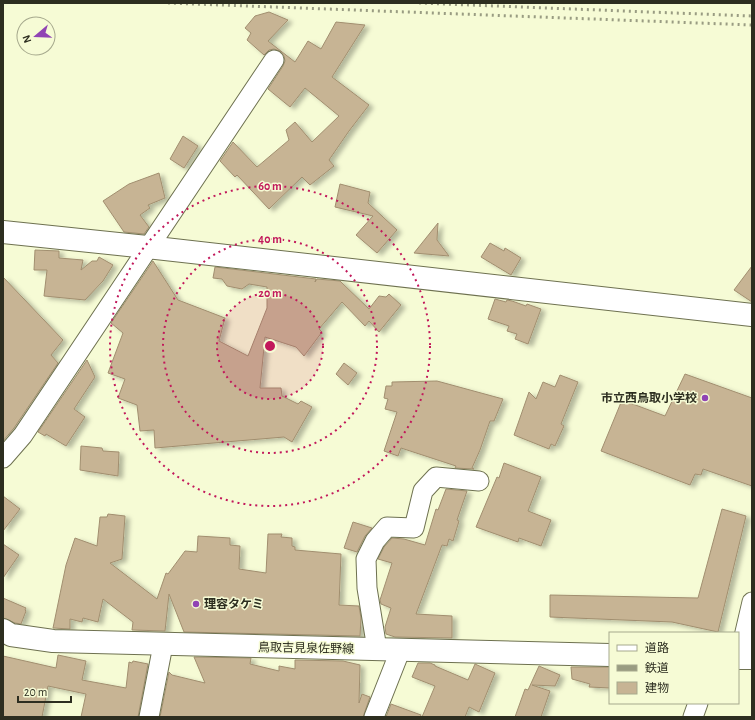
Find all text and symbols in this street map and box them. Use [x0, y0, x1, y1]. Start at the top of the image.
north arrow [16, 16, 56, 56]
text: N [21, 34, 33, 45]
text: 60 m [258, 180, 282, 192]
text: 40 m [258, 233, 282, 245]
text: 20 m [258, 287, 282, 299]
centre of rings [263, 339, 277, 353]
place label: 市立西鳥取小学校 [601, 391, 697, 404]
marker: 市立西鳥取小学校 [700, 393, 710, 403]
place label: 理容タケミ [204, 597, 264, 610]
marker: 理容タケミ [191, 599, 201, 609]
legend [609, 632, 739, 704]
street label: 鳥取吉見泉佐野線 [258, 640, 354, 655]
text: 道路 [645, 641, 669, 654]
text: 鉄道 [645, 661, 669, 674]
scale bar [18, 678, 71, 704]
text: 建物 [645, 681, 669, 694]
text: 20 m [24, 686, 47, 698]

